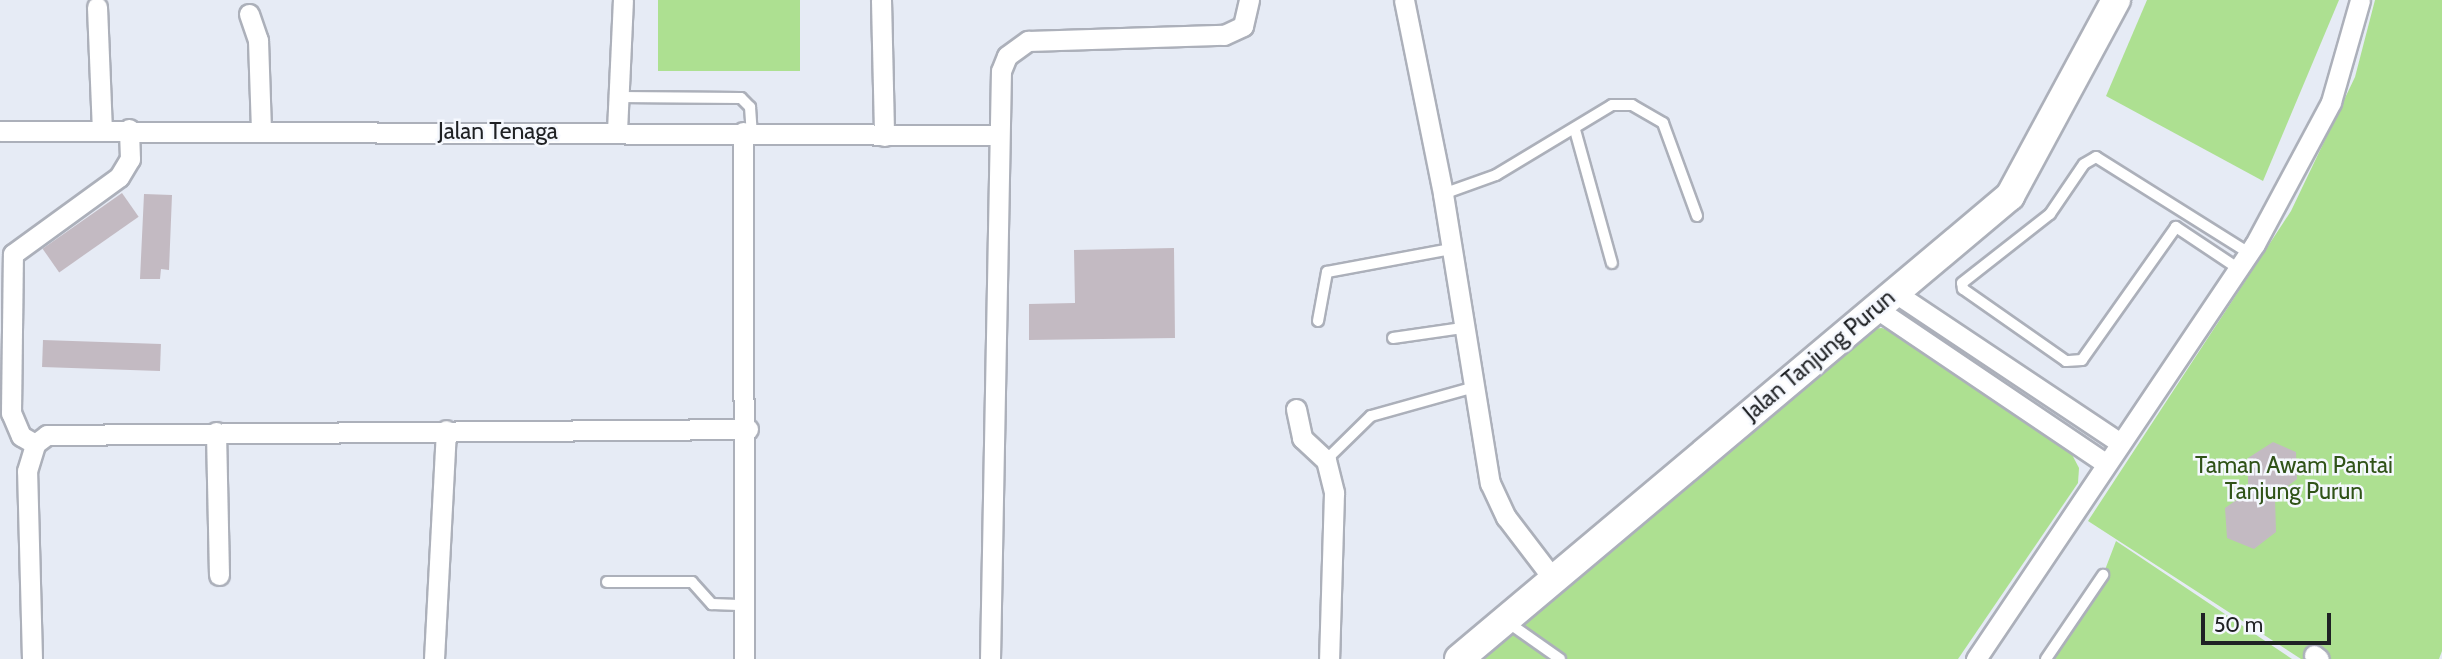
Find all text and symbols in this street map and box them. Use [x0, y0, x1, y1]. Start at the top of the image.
street label: Jalan Tenaga [438, 117, 558, 145]
street label: Jalan Tanjung Purun [1738, 283, 1900, 427]
park label: Taman Awam Pantai Tanjung Purun [2195, 451, 2393, 505]
scale bar [2204, 600, 2334, 644]
text: 50 m [2214, 612, 2263, 637]

